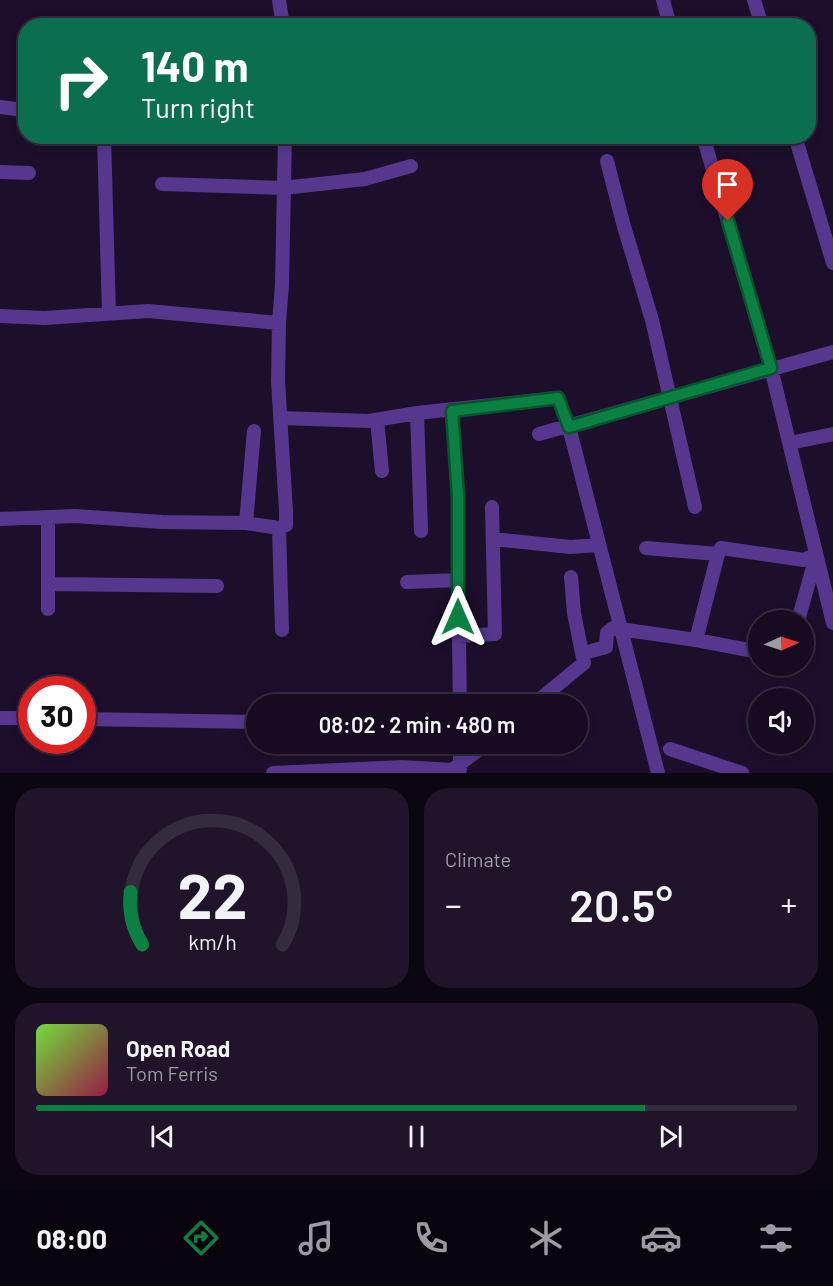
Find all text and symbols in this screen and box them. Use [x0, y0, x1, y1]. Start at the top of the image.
text: 140 m [141, 40, 249, 90]
icon: right [42, 42, 120, 120]
text: Turn right [141, 91, 255, 123]
pin [702, 159, 753, 221]
icon: arrive [711, 168, 744, 201]
position arrow [426, 585, 490, 649]
north arrow [748, 610, 814, 676]
map controls [748, 610, 814, 754]
speed limit sign: 30 [18, 676, 96, 754]
button: sound [748, 688, 814, 754]
text: 08:02 · 2 min · 480 m [319, 711, 515, 737]
text: Climate [445, 847, 511, 871]
text: 22 [177, 857, 247, 931]
text: 20.5° [569, 877, 673, 931]
text: − [445, 884, 462, 924]
text: + [780, 884, 797, 924]
text: km/h [188, 929, 236, 954]
text: Open Road [126, 1035, 230, 1061]
text: Tom Ferris [126, 1061, 218, 1085]
icon: previous [146, 1120, 179, 1153]
icon: pause [400, 1120, 433, 1153]
icon: next [654, 1120, 687, 1153]
icon: directions [180, 1217, 222, 1259]
icon: music [295, 1217, 337, 1259]
icon: phone [410, 1217, 452, 1259]
icon: climate [525, 1217, 567, 1259]
icon: car [640, 1217, 682, 1259]
icon: filters [755, 1217, 797, 1259]
text: 08:00 [36, 1222, 107, 1254]

